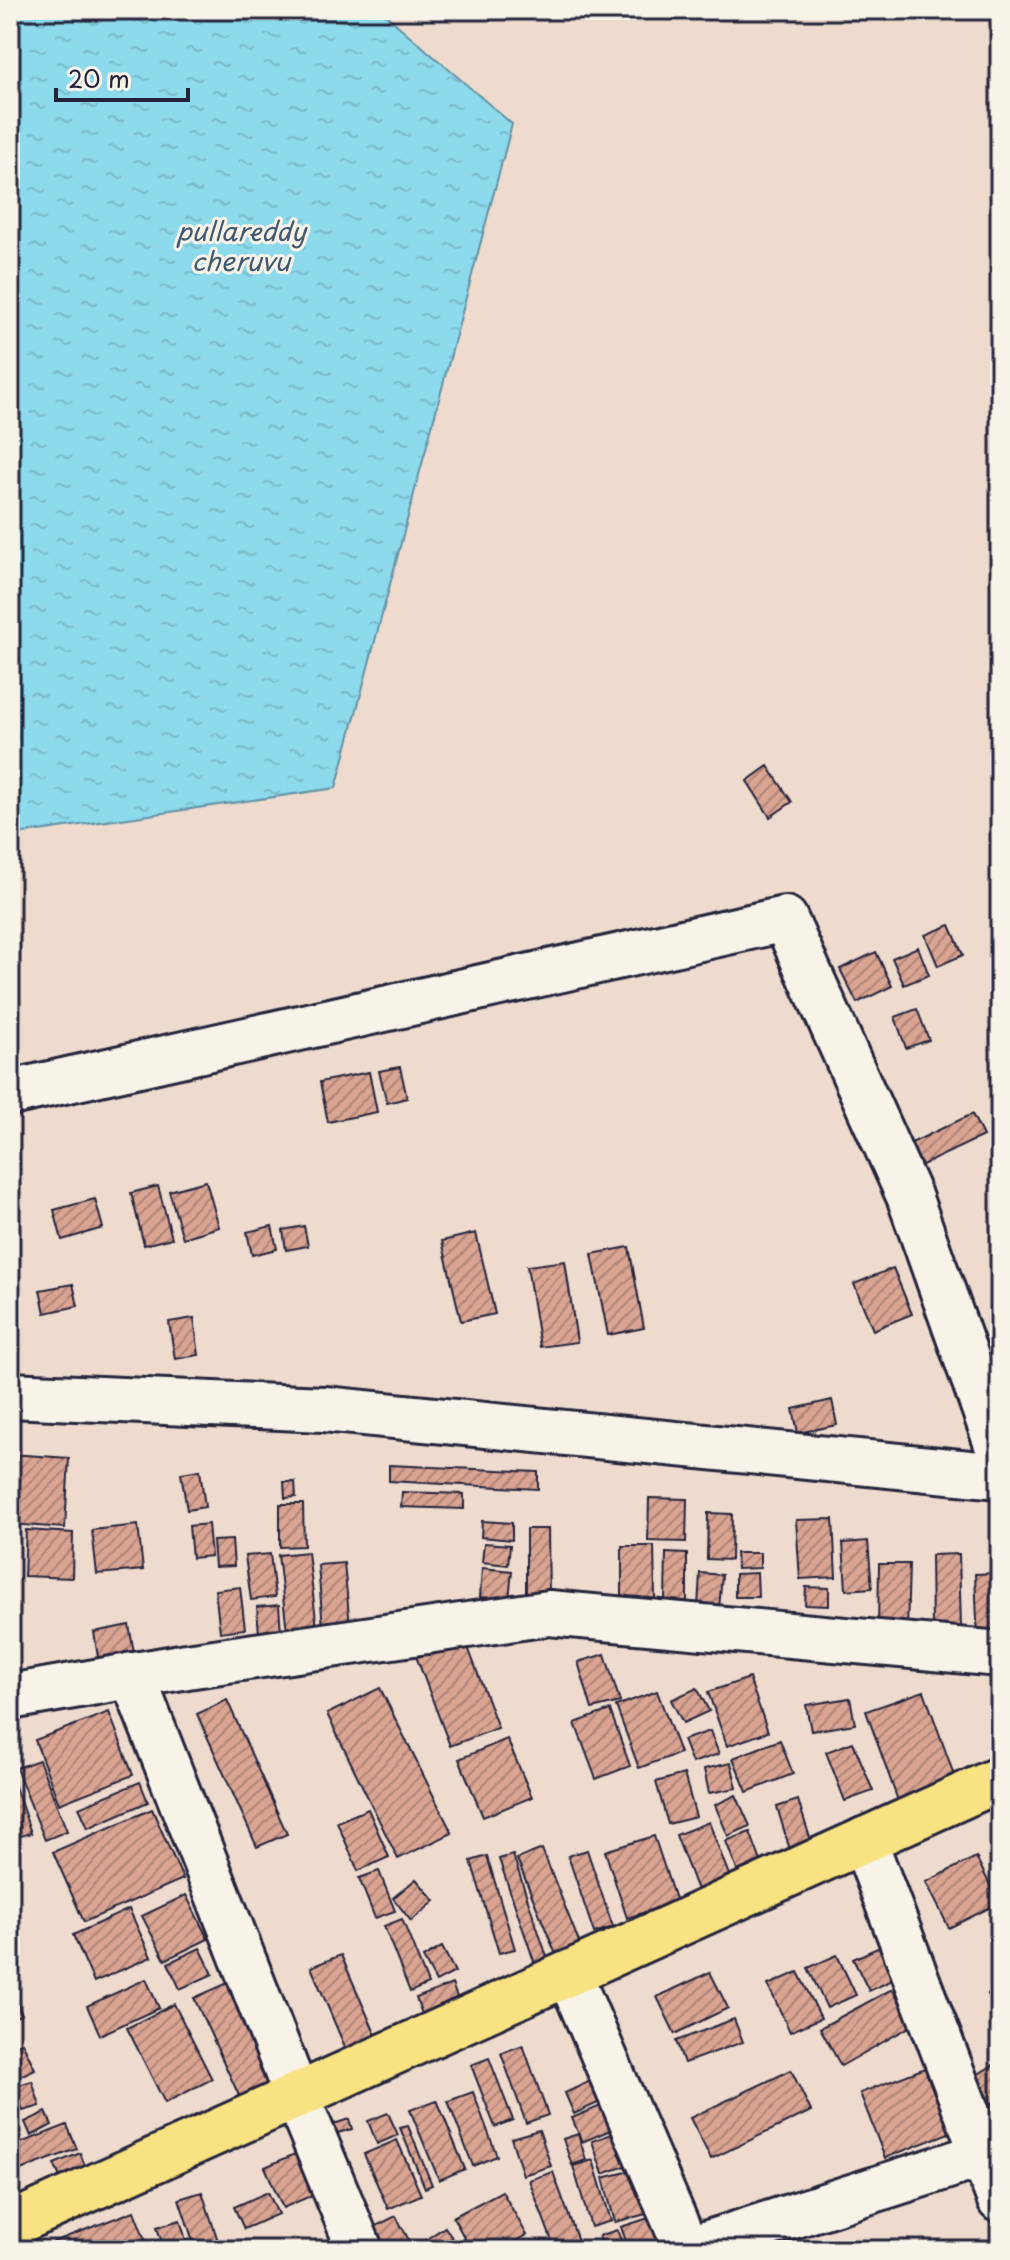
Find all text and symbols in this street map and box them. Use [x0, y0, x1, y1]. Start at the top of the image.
scale bar [56, 52, 188, 102]
text: 20 m [68, 60, 130, 96]
water label: pullareddy cheruvu [176, 211, 308, 280]

